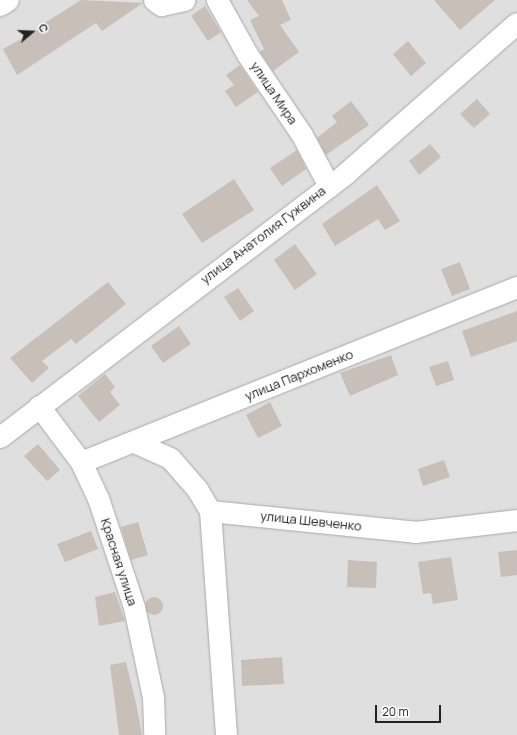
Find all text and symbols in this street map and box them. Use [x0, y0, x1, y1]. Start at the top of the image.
north arrow [12, 12, 52, 52]
text: С [35, 22, 52, 34]
street label: улица Мира [247, 59, 301, 127]
street label: улица Анатолия Гужвина [197, 183, 329, 287]
street label: улица Пархоменко [243, 346, 355, 404]
street label: улица Шевченко [259, 508, 363, 534]
street label: Красная улица [97, 516, 141, 608]
scale bar [377, 697, 443, 723]
text: 20 m [382, 703, 409, 720]

